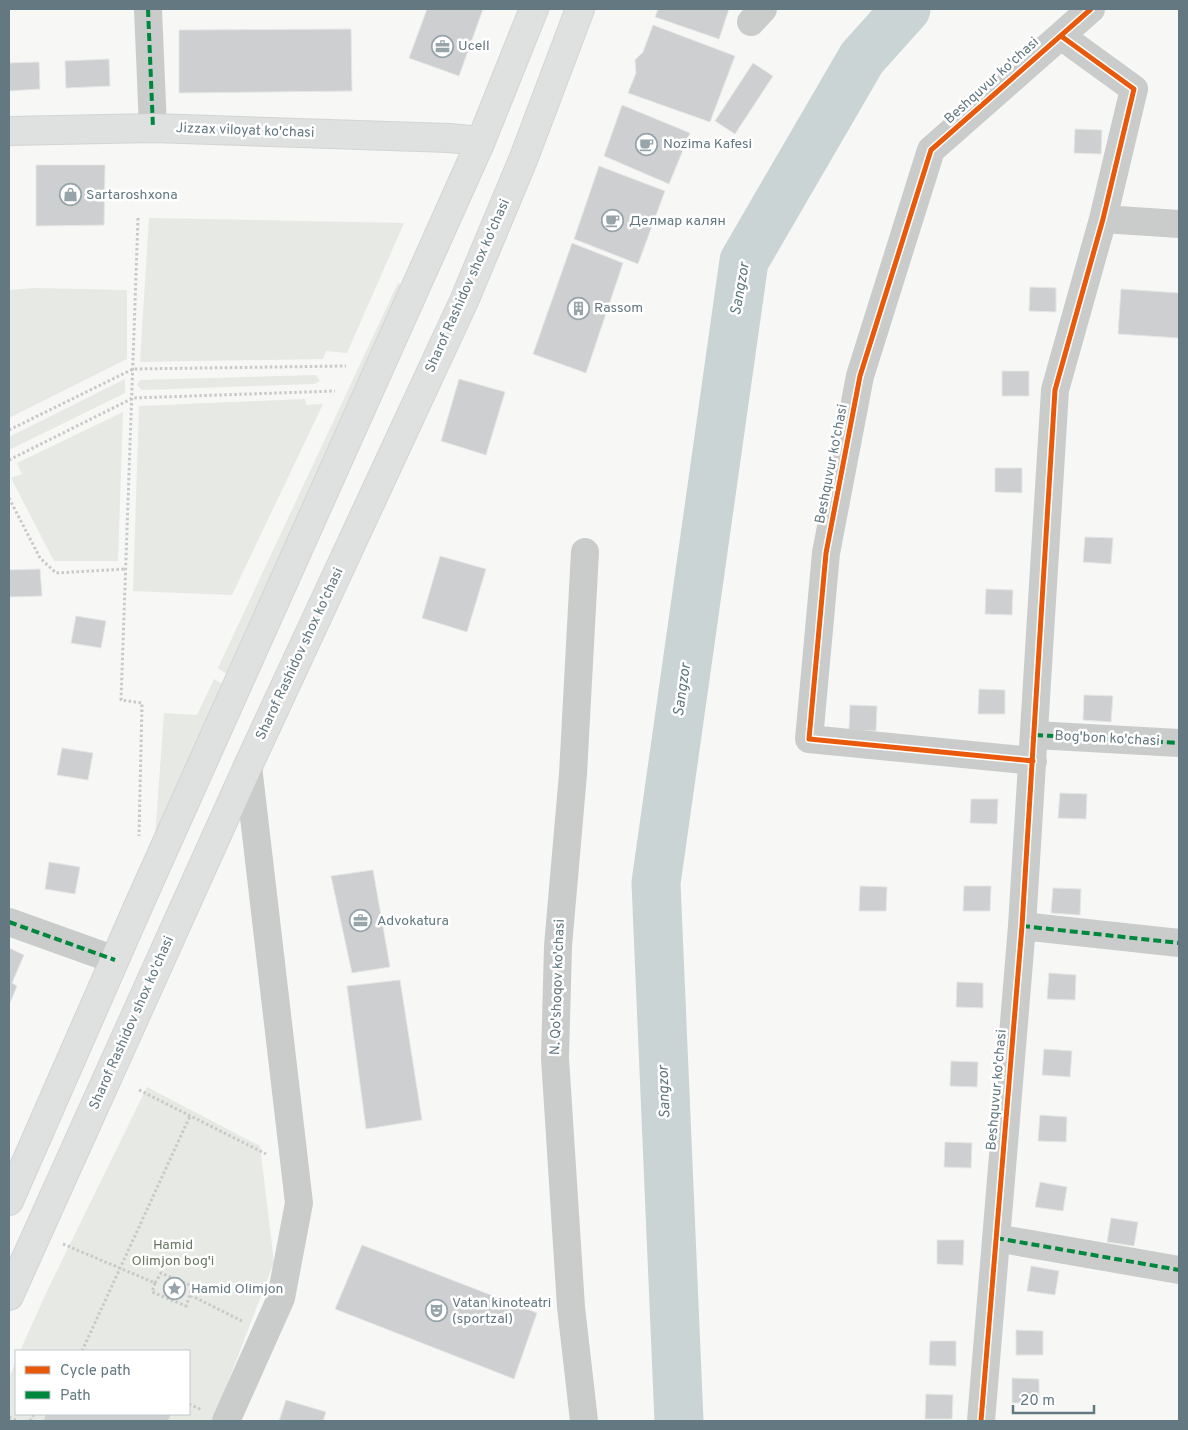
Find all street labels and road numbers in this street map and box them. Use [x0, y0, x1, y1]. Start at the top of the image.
street label: Beshquvur ko'chasi [941, 34, 1043, 128]
street label: Jizzax viloyat ko'chasi [175, 120, 315, 142]
street label: Sharof Rashidov shox ko'chasi [422, 197, 514, 375]
street label: Beshquvur ko'chasi [812, 403, 852, 525]
street label: Sharof Rashidov shox ko'chasi [253, 565, 347, 743]
street label: Bog'bon ko'chasi [1054, 728, 1160, 750]
street label: N. Qo'shoqov ko'chasi [547, 919, 569, 1055]
street label: Sharof Rashidov shox ko'chasi [86, 934, 178, 1112]
street label: Beshquvur ko'chasi [983, 1029, 1011, 1151]

